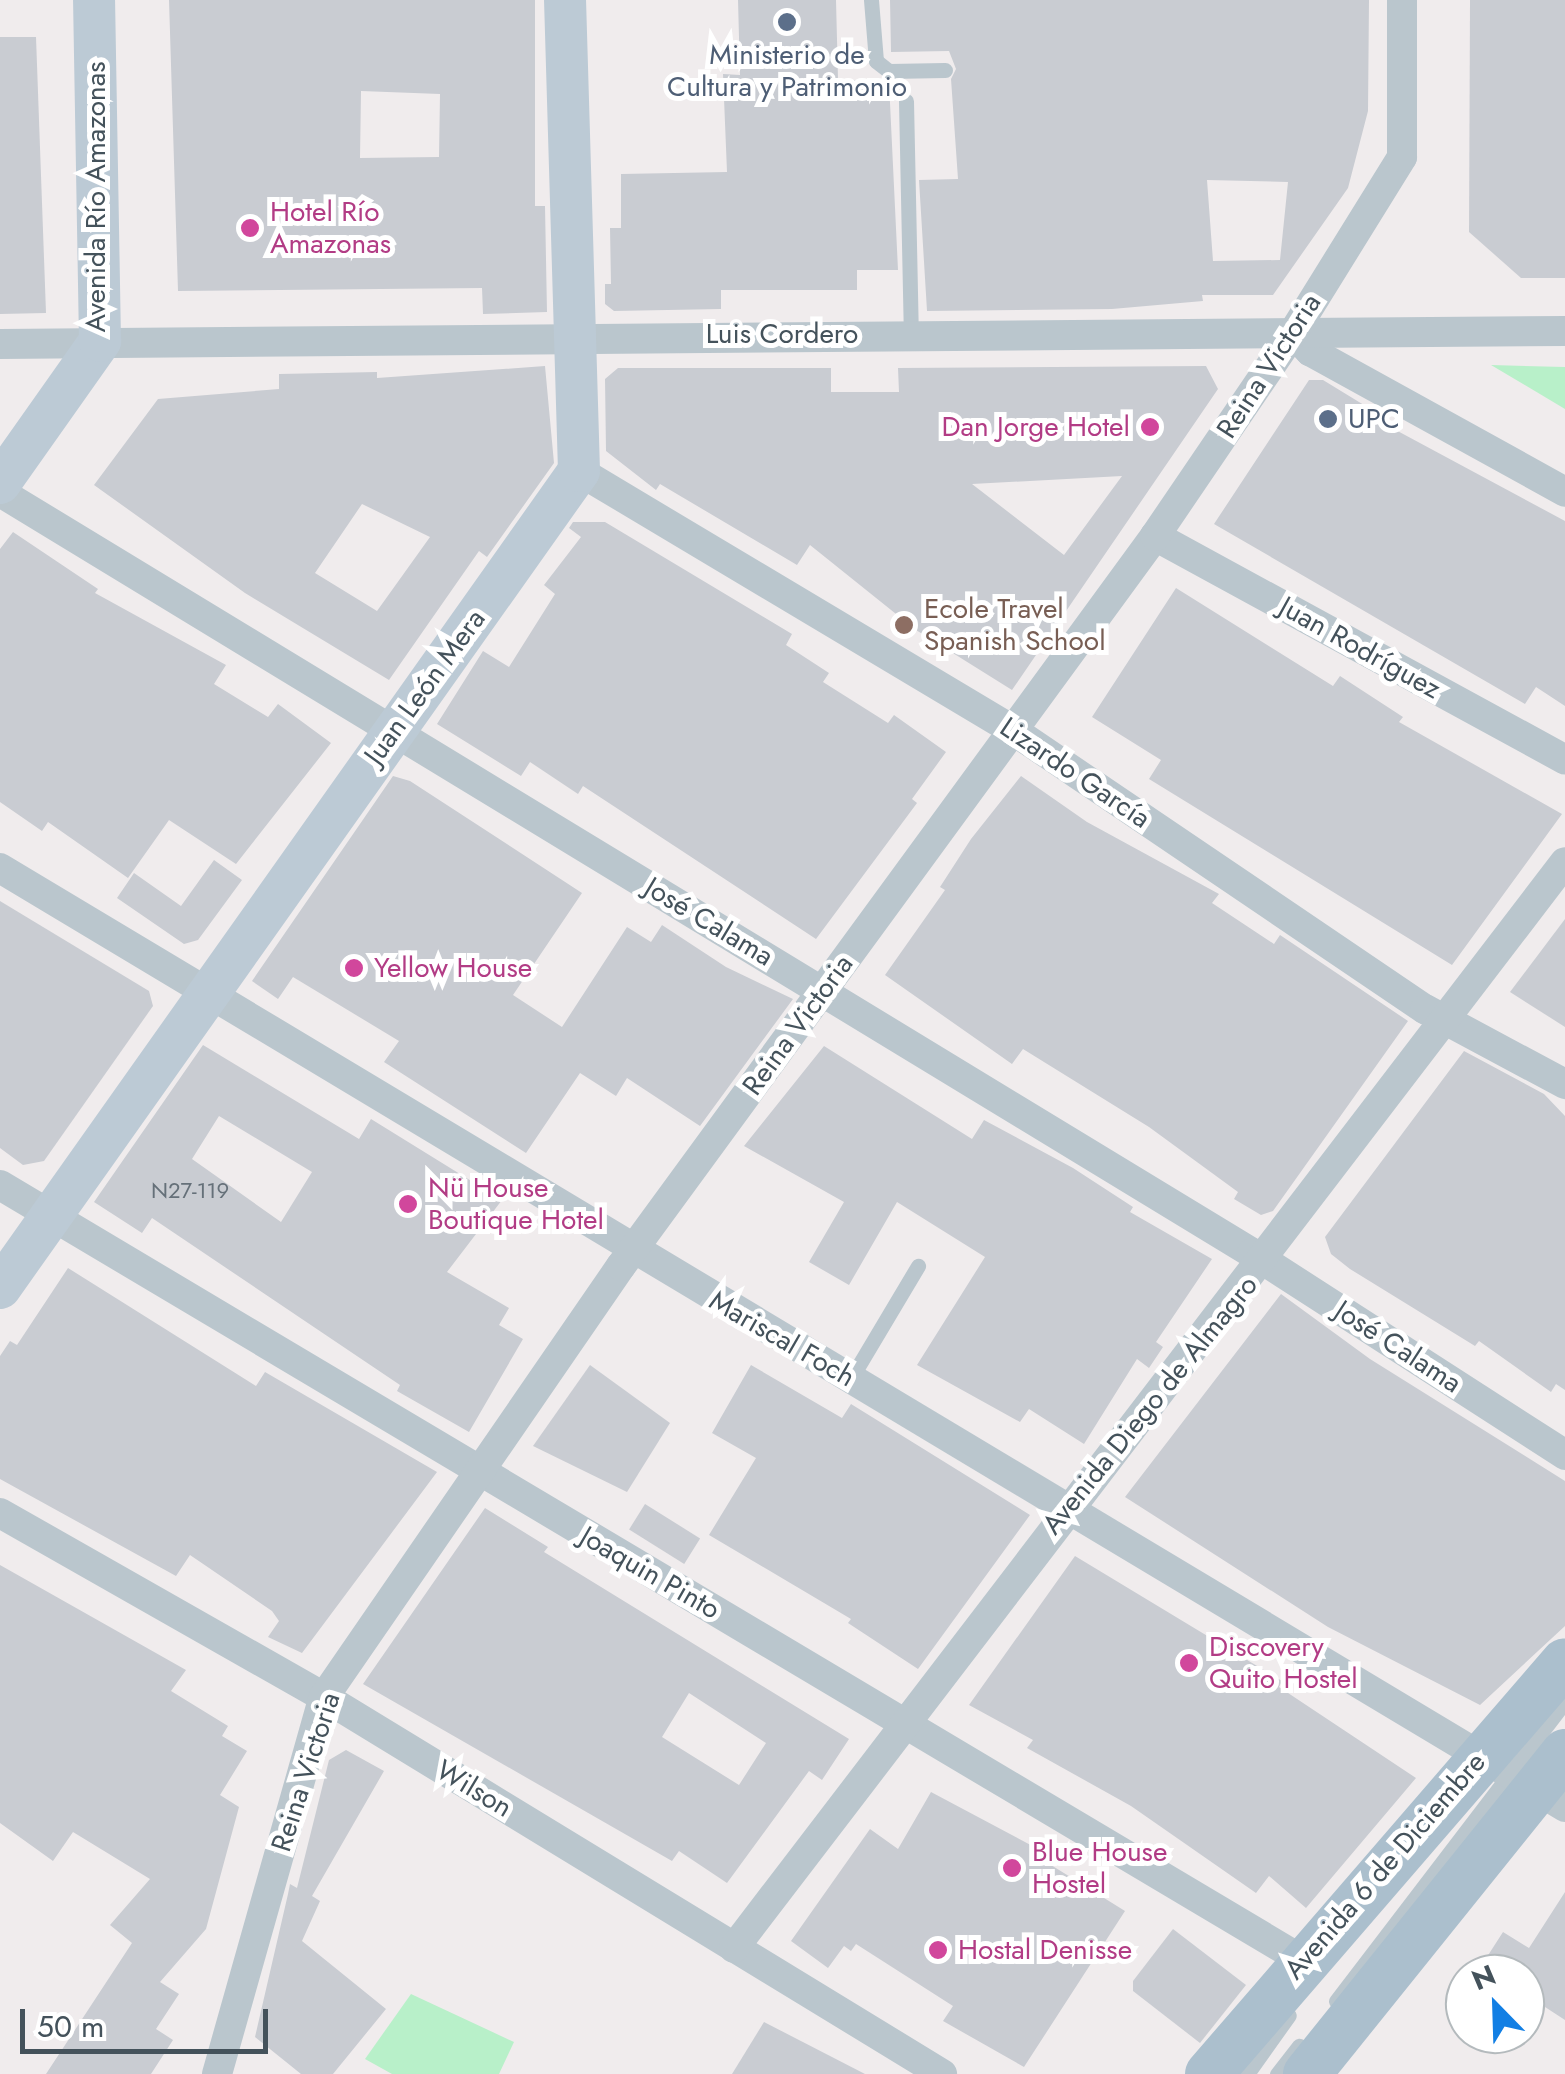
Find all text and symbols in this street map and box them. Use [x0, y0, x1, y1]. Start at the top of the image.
marker: Ministerio de Cultura y Patrimonio [776, 11, 798, 33]
place label: Ministerio de Cultura y Patrimonio [667, 38, 907, 104]
street label: Avenida Río Amazonas [79, 62, 113, 332]
place label: Hotel Río Amazonas [270, 195, 391, 261]
marker: Hotel Río Amazonas [239, 217, 261, 239]
street label: Reina Victoria [1210, 287, 1328, 445]
street label: Luis Cordero [706, 317, 858, 351]
place label: UPC [1348, 402, 1400, 436]
marker: UPC [1317, 408, 1339, 430]
place label: Dan Jorge Hotel [942, 410, 1130, 444]
marker: Dan Jorge Hotel [1139, 416, 1161, 438]
street label: Juan Rodríguez [1273, 590, 1447, 706]
place label: Ecole Travel Spanish School [924, 592, 1106, 658]
street label: Juan León Mera [357, 603, 493, 771]
marker: Ecole Travel Spanish School [893, 614, 915, 636]
street label: Lizardo García [993, 710, 1157, 836]
street label: José Calama [639, 871, 779, 973]
street label: Reina Victoria [736, 948, 860, 1102]
place label: Yellow House [374, 951, 532, 985]
marker: Yellow House [343, 957, 365, 979]
place label: Nü House Boutique Hotel [428, 1171, 604, 1237]
house number: N27-119 [151, 1178, 229, 1204]
marker: Nü House Boutique Hotel [397, 1193, 419, 1215]
street label: Avenida Diego de Almagro [1035, 1269, 1265, 1541]
street label: Mariscal Foch [703, 1284, 861, 1394]
street label: José Calama [1328, 1294, 1468, 1400]
street label: Joaquin Pinto [574, 1519, 726, 1627]
place label: Discovery Quito Hostel [1209, 1630, 1358, 1696]
marker: Discovery Quito Hostel [1178, 1652, 1200, 1674]
street label: Reina Victoria [264, 1688, 348, 1856]
street label: Avenida 6 de Diciembre [1277, 1746, 1493, 1986]
street label: Wilson [430, 1753, 518, 1825]
place label: Blue House Hostel [1032, 1835, 1167, 1901]
marker: Blue House Hostel [1001, 1857, 1023, 1879]
place label: Hostal Denisse [958, 1933, 1132, 1967]
marker: Hostal Denisse [927, 1939, 949, 1961]
north arrow [1445, 1954, 1545, 2054]
text: N [1466, 1955, 1502, 2001]
scale bar [25, 1989, 272, 2051]
text: 50 m [37, 2005, 104, 2048]

